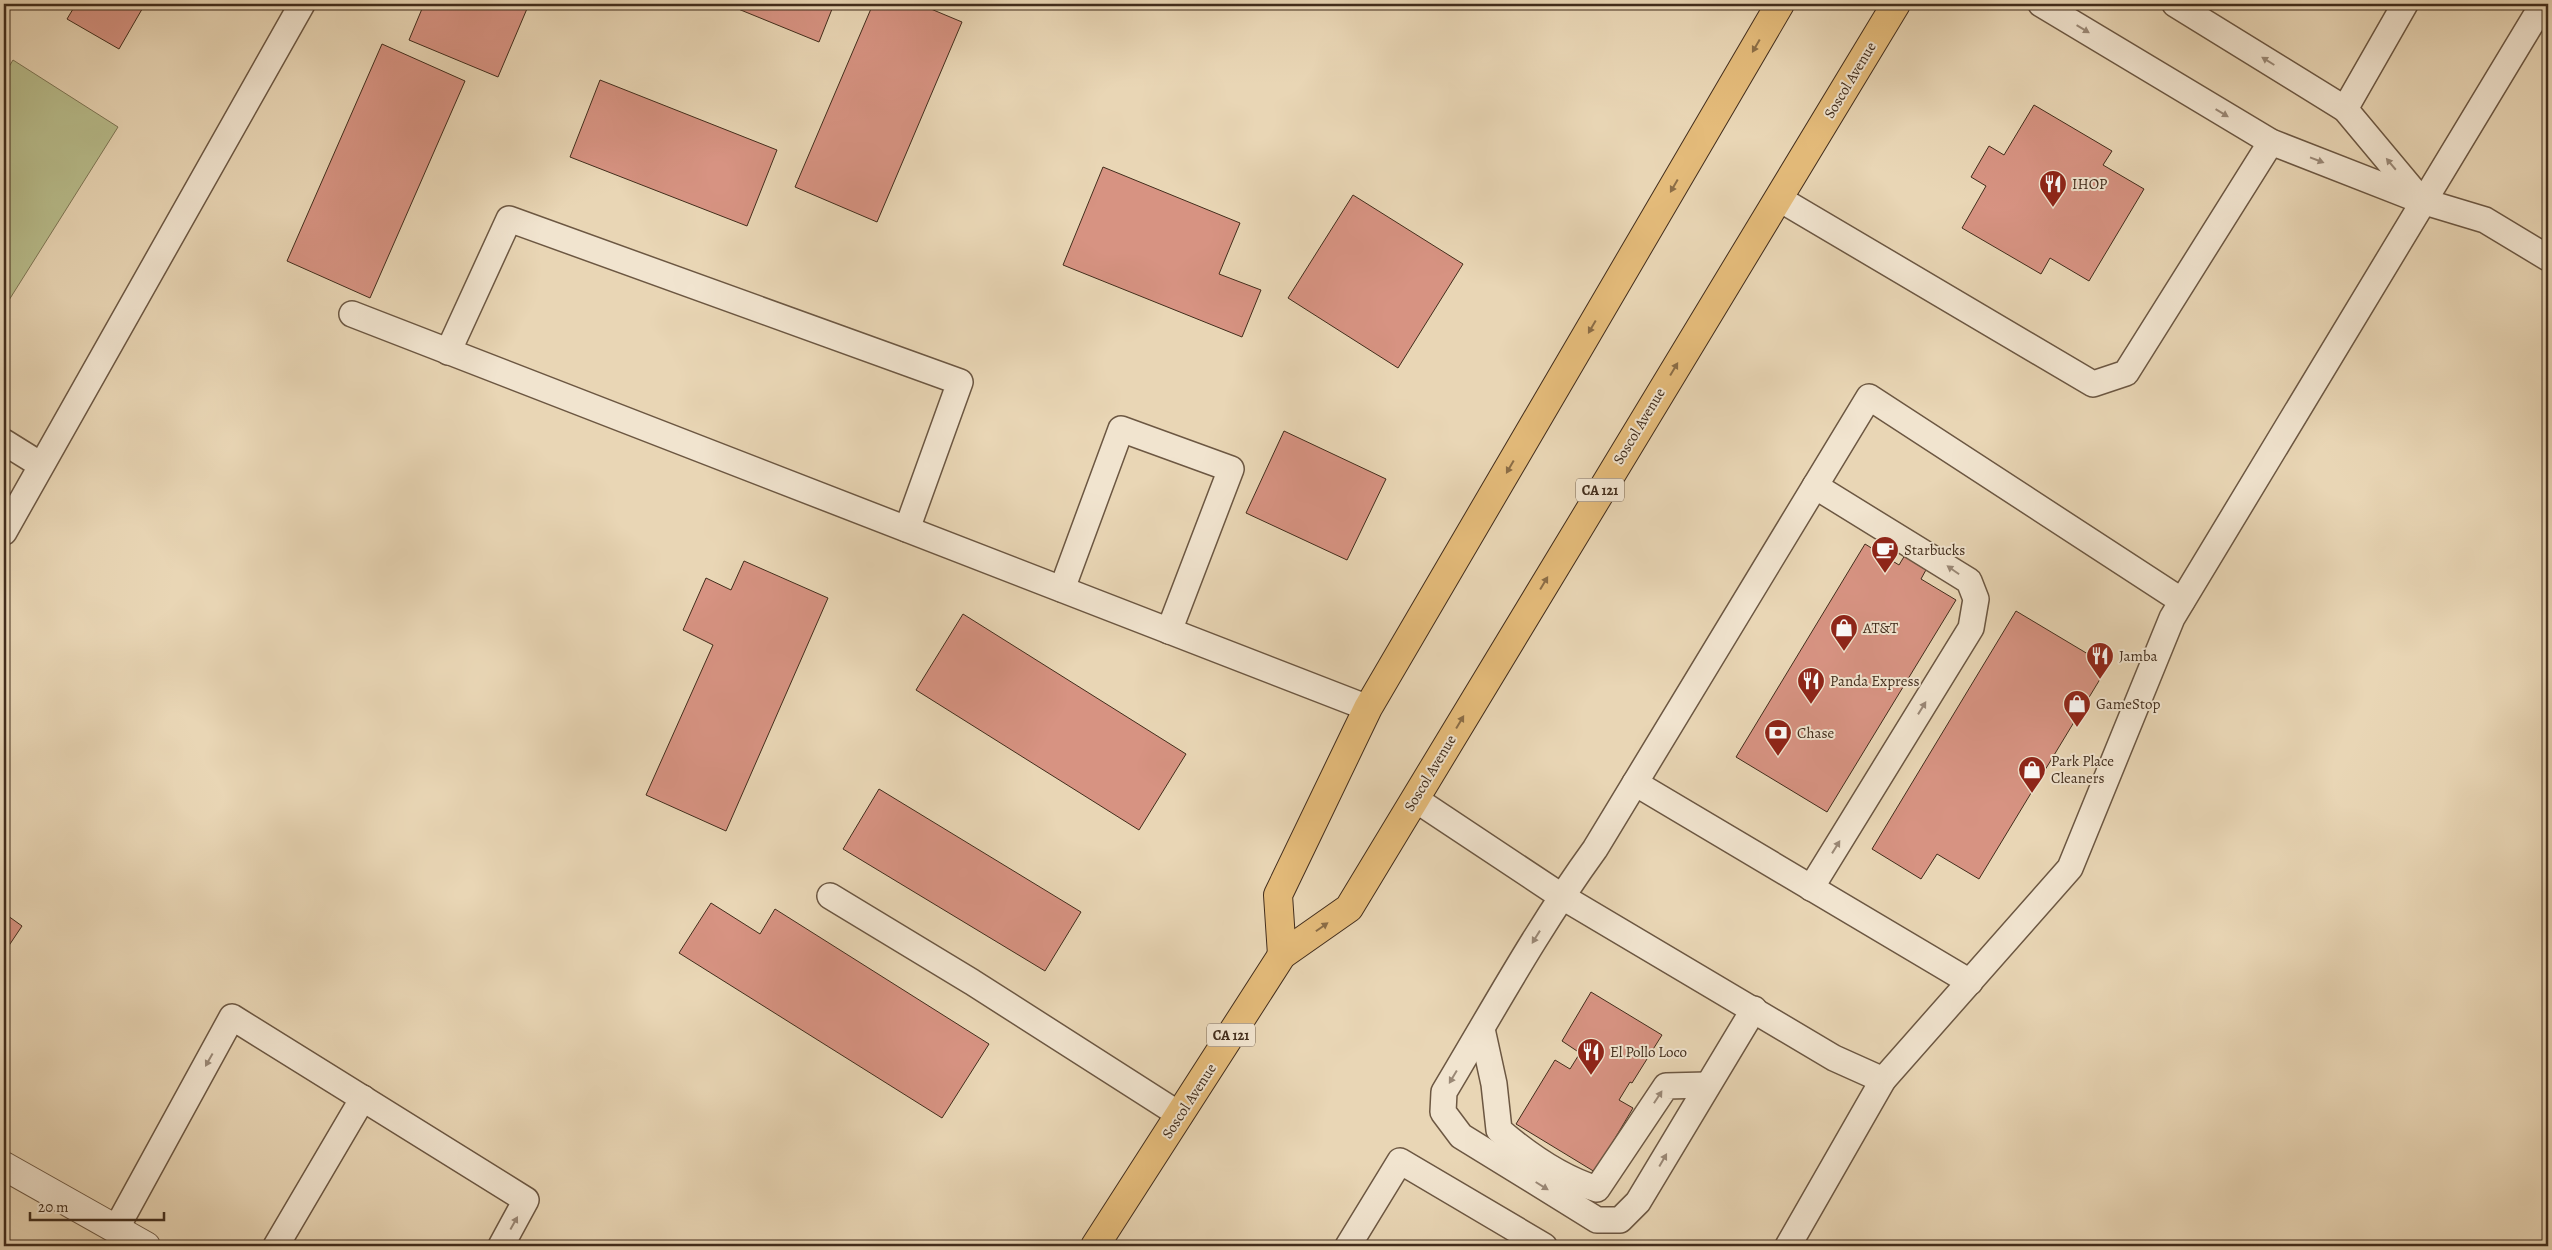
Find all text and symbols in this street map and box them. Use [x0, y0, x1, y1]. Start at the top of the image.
one-way arrow [2076, 24, 2089, 33]
street label: Soscol Avenue [1819, 38, 1881, 122]
one-way arrow [1751, 39, 1760, 52]
one-way arrow [2262, 56, 2275, 66]
one-way arrow [2216, 108, 2229, 117]
one-way arrow [2309, 157, 2324, 164]
one-way arrow [2386, 158, 2397, 171]
restaurant icon: IHOP [2038, 169, 2068, 208]
place label: IHOP [2072, 174, 2107, 194]
one-way arrow [1669, 180, 1678, 193]
one-way arrow [1587, 320, 1596, 333]
one-way arrow [1669, 363, 1678, 376]
street label: Soscol Avenue [1608, 384, 1670, 468]
one-way arrow [1505, 460, 1514, 473]
road number: CA 121 [1576, 478, 1624, 502]
cafe icon: Starbucks [1870, 535, 1900, 574]
place label: Starbucks [1904, 540, 1965, 560]
one-way arrow [1947, 565, 1960, 575]
one-way arrow [1539, 576, 1549, 589]
shop icon: AT&T [1829, 613, 1859, 652]
place label: AT&T [1862, 618, 1899, 638]
restaurant icon: Jamba [2085, 641, 2115, 680]
place label: Jamba [2119, 646, 2158, 666]
restaurant icon: Panda Express [1796, 666, 1826, 705]
place label: Panda Express [1830, 671, 1919, 691]
shop icon: GameStop [2062, 689, 2092, 728]
place label: GameStop [2096, 694, 2160, 714]
one-way arrow [1917, 702, 1926, 715]
one-way arrow [1456, 716, 1465, 729]
bank icon: Chase [1763, 718, 1793, 757]
place label: Chase [1797, 723, 1834, 743]
street label: Soscol Avenue [1399, 731, 1461, 815]
place label: Park Place Cleaners [2051, 751, 2114, 788]
shop icon: Park Place Cleaners [2017, 755, 2047, 794]
one-way arrow [1832, 840, 1841, 853]
one-way arrow [1315, 922, 1329, 932]
one-way arrow [1531, 930, 1540, 944]
road number: CA 121 [1207, 1024, 1255, 1046]
restaurant icon: El Pollo Loco [1576, 1037, 1606, 1076]
place label: El Pollo Loco [1610, 1042, 1687, 1062]
one-way arrow [205, 1053, 213, 1067]
street label: Soscol Avenue [1157, 1059, 1221, 1143]
one-way arrow [1449, 1070, 1458, 1083]
one-way arrow [1653, 1090, 1663, 1104]
one-way arrow [1659, 1153, 1668, 1166]
one-way arrow [1535, 1181, 1548, 1190]
scale bar [30, 1190, 164, 1222]
text: 20 m [38, 1197, 69, 1217]
one-way arrow [509, 1217, 518, 1230]

